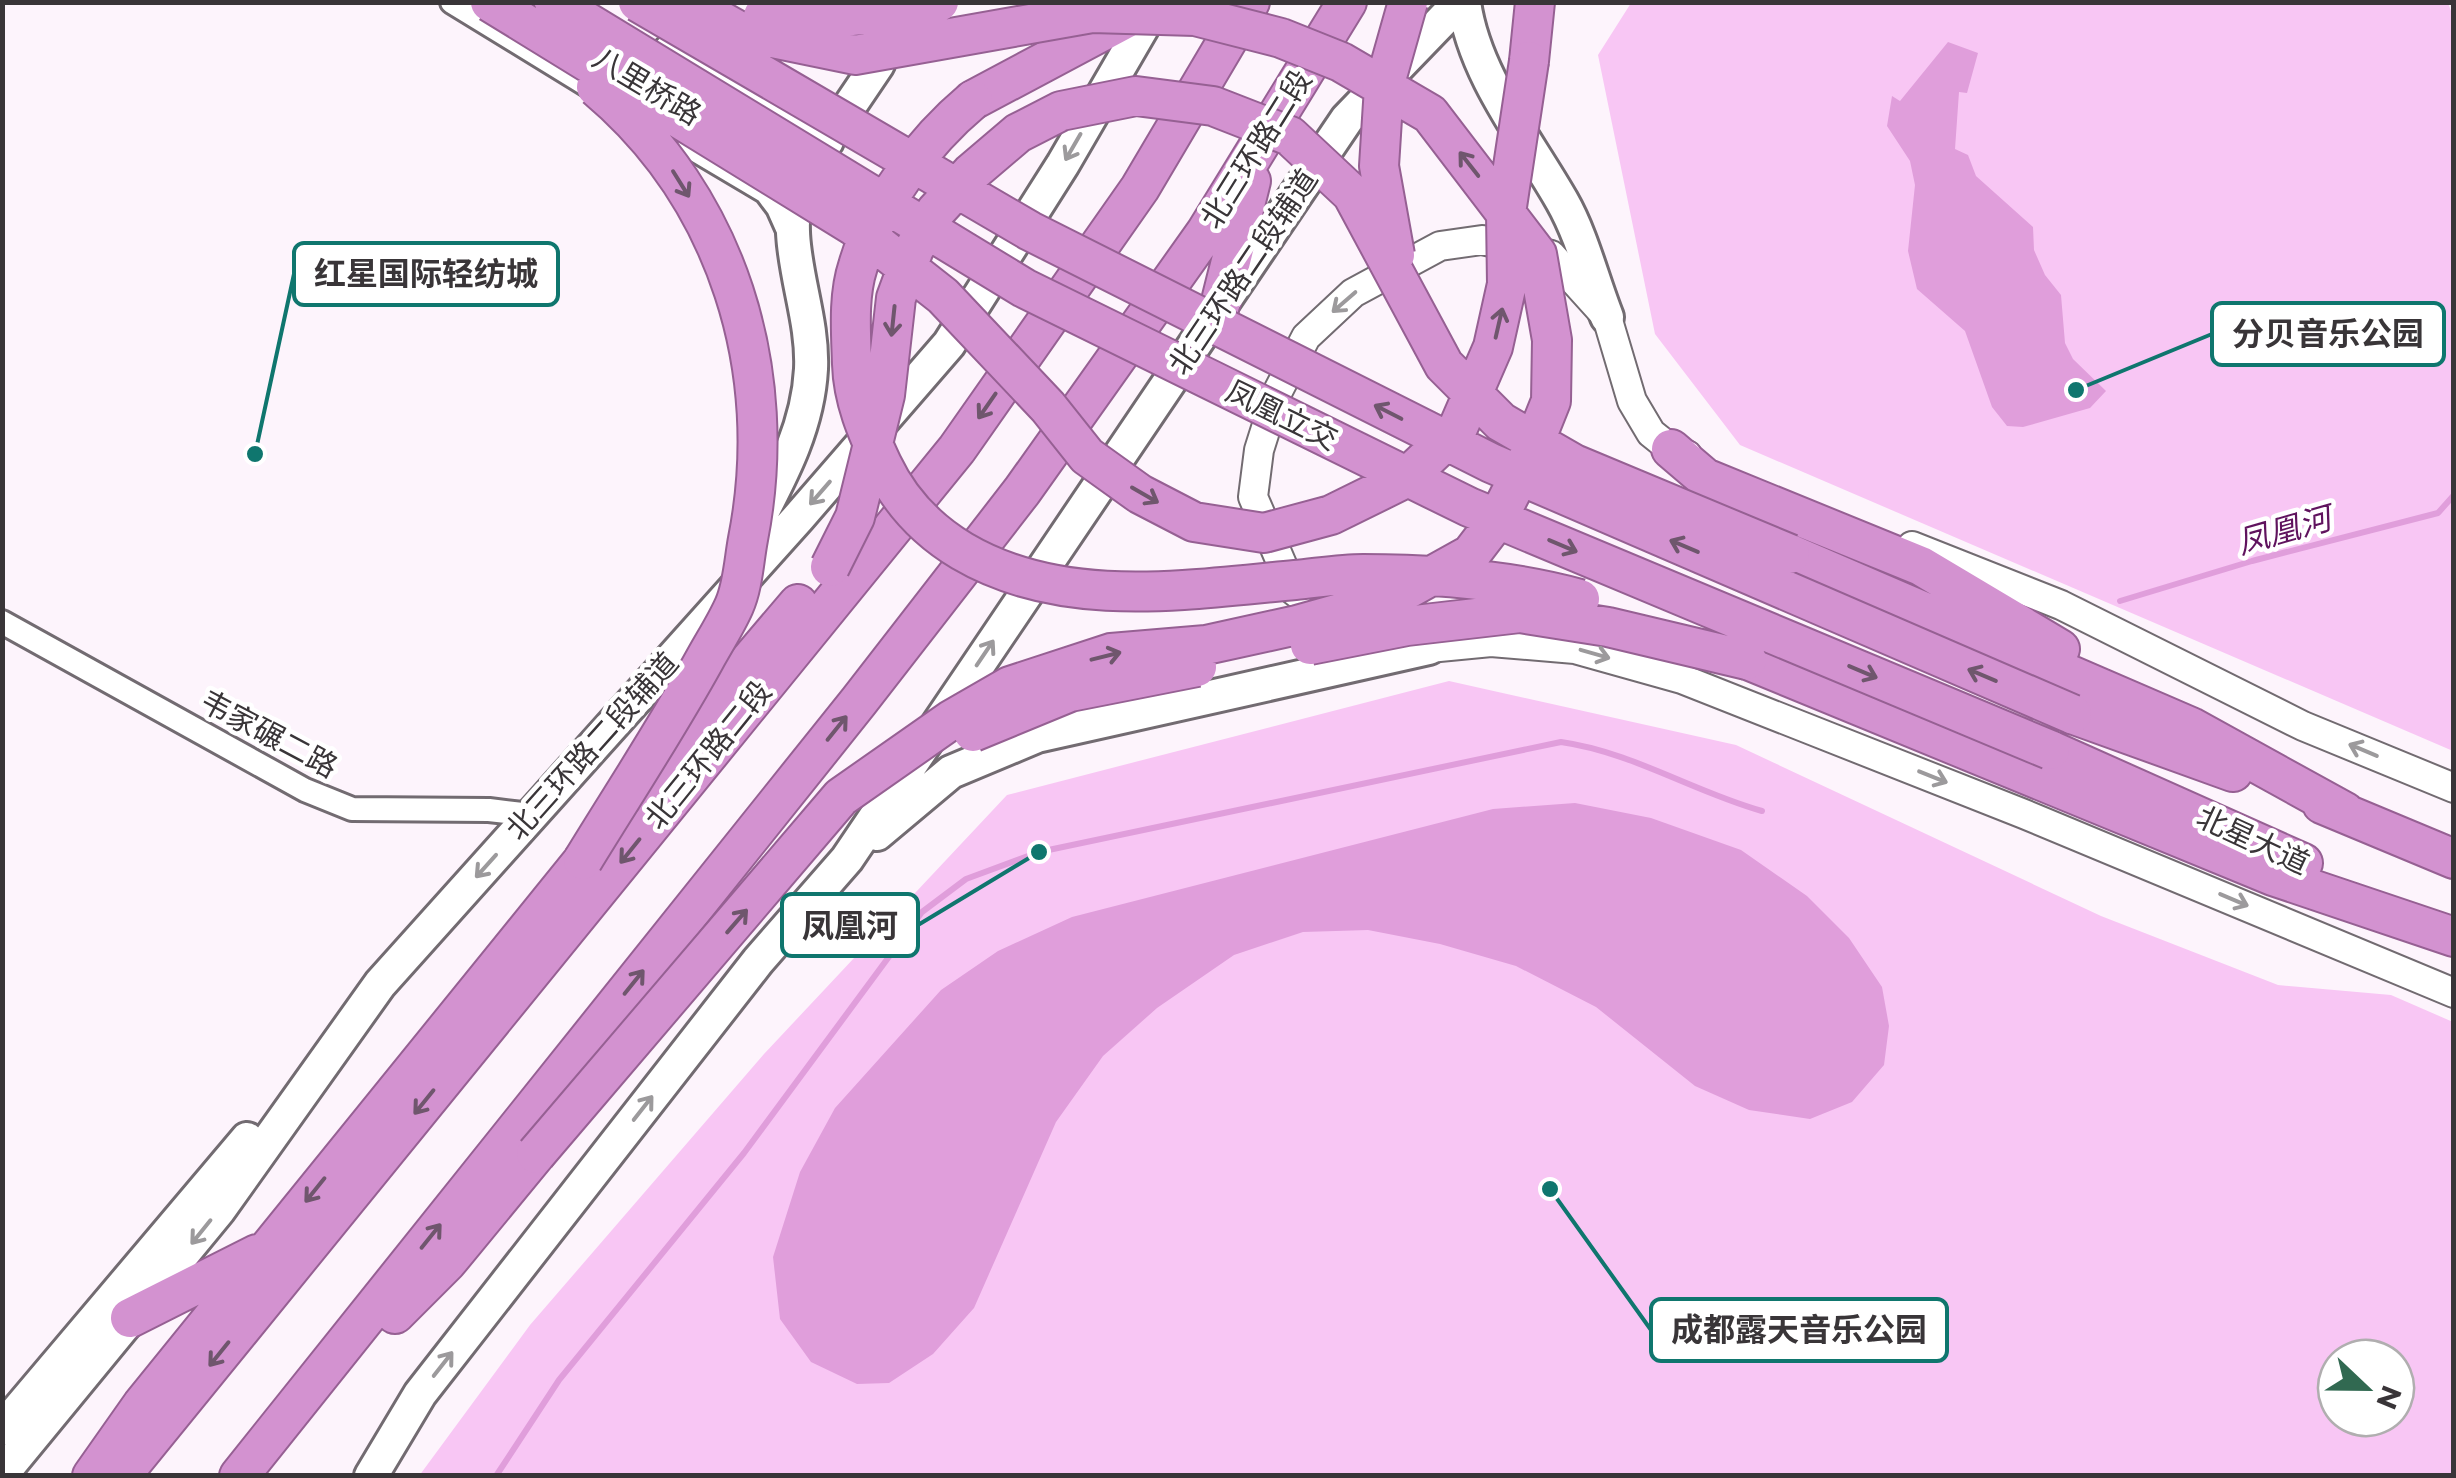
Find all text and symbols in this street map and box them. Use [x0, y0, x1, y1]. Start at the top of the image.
street label: 八里桥路 [586, 39, 708, 133]
street label: 北三环路二段 [1193, 63, 1319, 235]
one-way arrow [1063, 133, 1083, 161]
one-way arrow [1459, 152, 1481, 178]
street label: 北三环路二段辅道 [1161, 162, 1325, 382]
one-way arrow [671, 169, 691, 198]
callout: 红星国际轻纺城 [294, 243, 558, 305]
text: 红星国际轻纺城 [314, 254, 538, 293]
one-way arrow [1332, 291, 1357, 314]
callout: 分贝音乐公园 [2212, 303, 2444, 365]
one-way arrow [883, 304, 902, 336]
one-way arrow [1491, 308, 1509, 340]
text: 分贝音乐公园 [2232, 314, 2424, 353]
street label: 凤凰立交 [1220, 372, 1344, 458]
one-way arrow [977, 392, 998, 420]
one-way arrow [1374, 401, 1404, 420]
one-way arrow [809, 480, 831, 506]
one-way arrow [1129, 486, 1159, 506]
water label: 凤凰河 [2232, 496, 2341, 562]
one-way arrow [1669, 536, 1700, 554]
one-way arrow [1547, 538, 1578, 556]
one-way arrow [974, 640, 995, 668]
street label: 北三环路二段辅道 [498, 644, 686, 848]
one-way arrow [1089, 646, 1121, 664]
one-way arrow [1579, 646, 1610, 665]
one-way arrow [1847, 664, 1878, 682]
one-way arrow [1967, 665, 1998, 683]
street label: 北三环路二段 [637, 673, 779, 837]
street label: 韦家碾二路 [194, 682, 344, 786]
one-way arrow [826, 716, 848, 742]
one-way arrow [2349, 740, 2379, 758]
one-way arrow [1918, 769, 1948, 787]
street label: 北星大道 [2191, 798, 2315, 882]
one-way arrow [619, 837, 641, 863]
one-way arrow [474, 853, 497, 878]
one-way arrow [2218, 892, 2249, 910]
callout: 凤凰河 [782, 894, 918, 956]
text: 凤凰河 [802, 906, 898, 945]
one-way arrow [725, 909, 748, 934]
one-way arrow [623, 969, 644, 996]
one-way arrow [414, 1089, 436, 1115]
one-way arrow [632, 1096, 654, 1122]
one-way arrow [304, 1177, 326, 1203]
one-way arrow [190, 1219, 212, 1245]
one-way arrow [420, 1223, 442, 1249]
callout: 成都露天音乐公园 [1651, 1299, 1947, 1361]
text: 成都露天音乐公园 [1671, 1310, 1927, 1349]
north arrow [2316, 1338, 2416, 1438]
one-way arrow [208, 1341, 230, 1367]
one-way arrow [431, 1352, 453, 1378]
text: N [2369, 1381, 2409, 1414]

